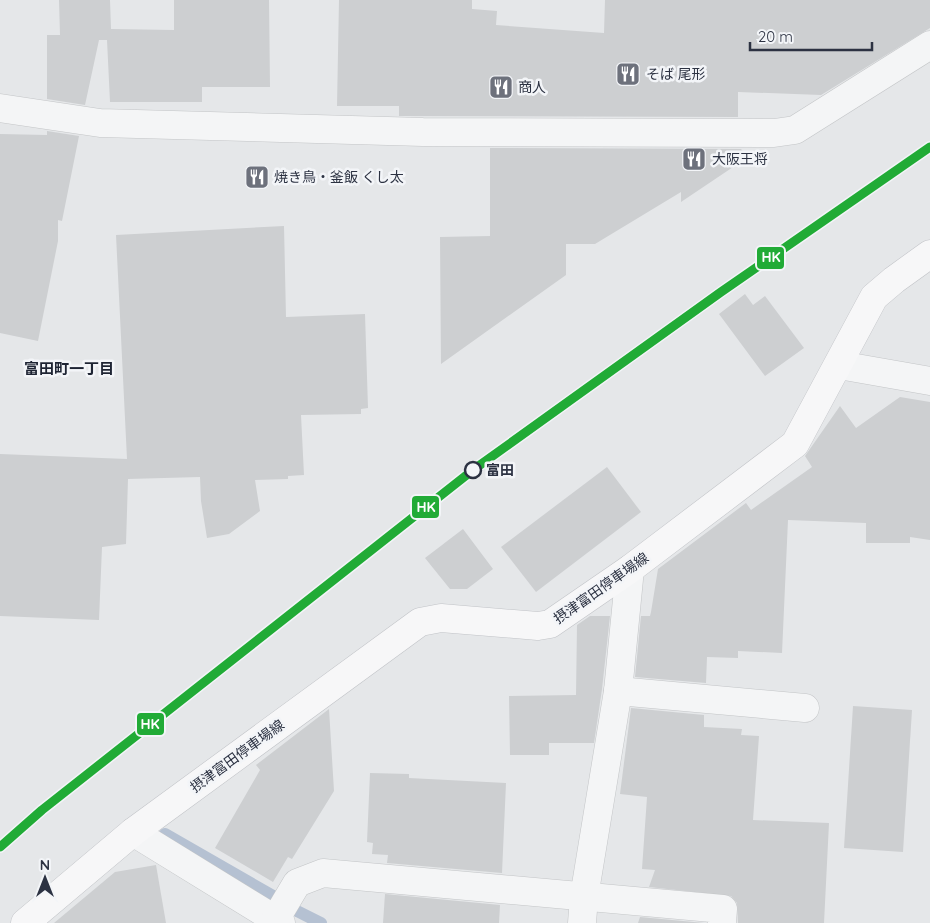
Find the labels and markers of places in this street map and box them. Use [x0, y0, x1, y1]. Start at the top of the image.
restaurant icon: そば 尾形 [615, 61, 641, 87]
place label: そば 尾形 [646, 65, 706, 83]
restaurant icon: 商人 [488, 74, 514, 100]
place label: 商人 [518, 78, 546, 96]
restaurant icon: 大阪王将 [681, 146, 707, 172]
place label: 大阪王将 [712, 150, 768, 168]
restaurant icon: 焼き鳥・釜飯 くし太 [244, 164, 270, 190]
place label: 焼き鳥・釜飯 くし太 [274, 168, 404, 186]
marker: 富田 [464, 461, 482, 479]
place label: 富田 [486, 461, 514, 479]

